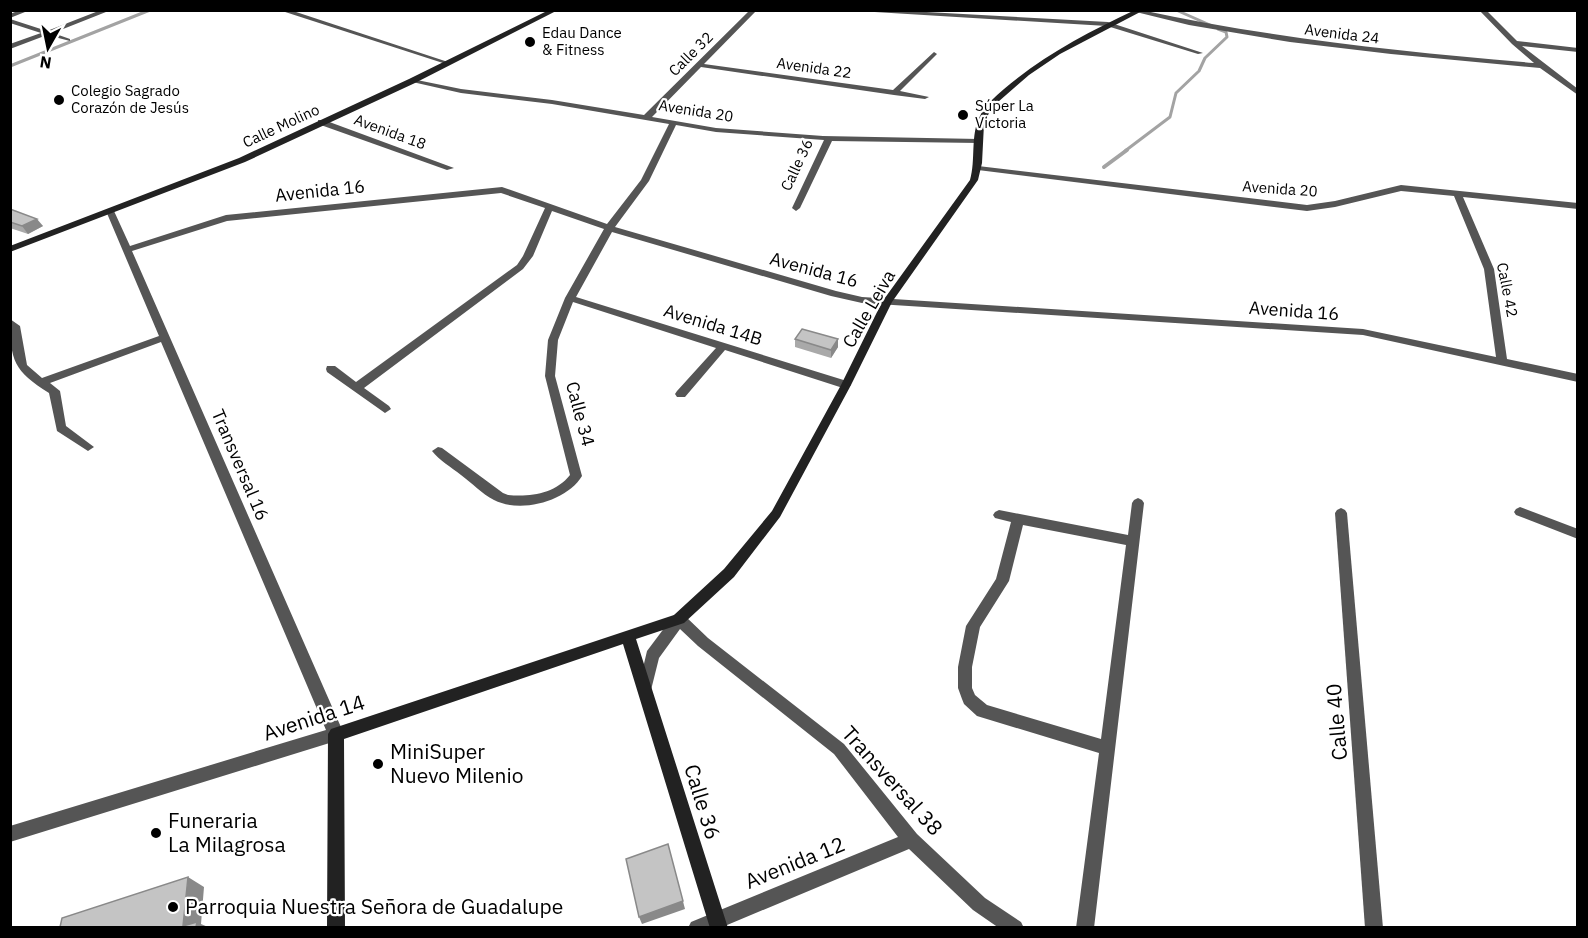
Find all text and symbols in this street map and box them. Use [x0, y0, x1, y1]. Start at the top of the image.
north arrow [18, 18, 78, 78]
street label: Avenida 24 [1304, 19, 1381, 48]
place label: Edau Dance & Fitness [542, 23, 622, 59]
street label: Calle 32 [664, 27, 717, 80]
marker: Edau Dance & Fitness [523, 35, 537, 49]
text: N [38, 52, 53, 74]
street label: Avenida 22 [775, 53, 853, 82]
place label: Colegio Sagrado Corazón de Jesús [71, 81, 189, 117]
marker: Colegio Sagrado Corazón de Jesús [52, 93, 66, 107]
street label: Avenida 20 [657, 95, 735, 126]
place label: Súper La Victoria [975, 96, 1034, 132]
street label: Calle Molino [239, 100, 322, 152]
marker: Súper La Victoria [956, 108, 970, 122]
street label: Avenida 18 [352, 110, 429, 153]
street label: Calle 36 [776, 136, 817, 194]
street label: Avenida 16 [274, 174, 366, 207]
street label: Avenida 20 [1242, 176, 1318, 201]
street label: Avenida 16 [767, 247, 861, 292]
street label: Calle 42 [1493, 261, 1522, 319]
street label: Calle Leiva [837, 265, 900, 352]
street label: Avenida 16 [1248, 296, 1340, 325]
street label: Avenida 14B [661, 299, 765, 350]
street label: Calle 34 [561, 379, 600, 449]
street label: Transversal 16 [207, 406, 274, 524]
street label: Calle 40 [1319, 682, 1353, 762]
street label: Avenida 14 [259, 687, 368, 747]
street label: Transversal 38 [836, 720, 949, 841]
place label: MiniSuper Nuevo Milenio [390, 737, 524, 789]
marker: MiniSuper Nuevo Milenio [371, 757, 385, 771]
street label: Calle 36 [678, 761, 728, 843]
place label: Funeraria La Milagrosa [168, 806, 286, 858]
marker: Funeraria La Milagrosa [149, 826, 163, 840]
street label: Avenida 12 [740, 829, 849, 895]
place label: Parroquia Nuestra Señora de Guadalupe [185, 892, 563, 920]
marker: Parroquia Nuestra Señora de Guadalupe [166, 900, 180, 914]

